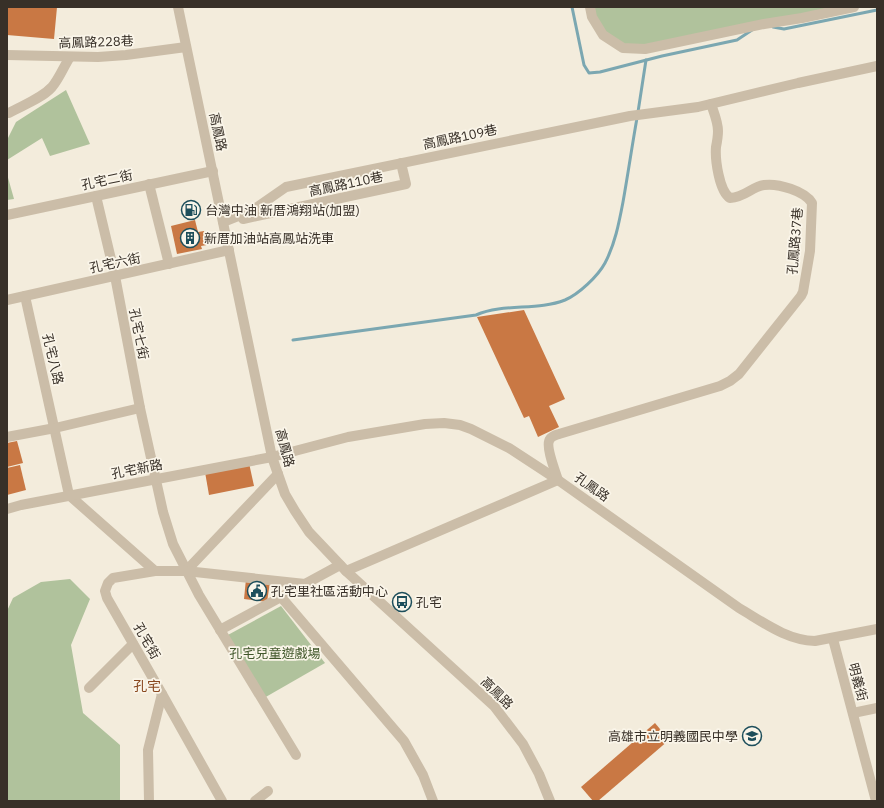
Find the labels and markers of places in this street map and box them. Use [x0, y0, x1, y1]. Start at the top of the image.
fuel station icon: 台灣中油 新厝鴻翔站(加盟) [180, 199, 202, 221]
place label: 台灣中油 新厝鴻翔站(加盟) [205, 202, 360, 219]
building icon: 新厝加油站高鳳站洗車 [179, 227, 201, 249]
place label: 新厝加油站高鳳站洗車 [204, 230, 334, 247]
public building icon: 孔宅里社區活動中心 [246, 580, 268, 602]
place label: 孔宅里社區活動中心 [271, 583, 388, 600]
bus stop icon: 孔宅 [391, 591, 413, 613]
place label: 孔宅 [416, 594, 442, 611]
school or university icon: 高雄市立明義國民中學 [741, 725, 763, 747]
place label: 高雄市立明義國民中學 [608, 728, 738, 745]

